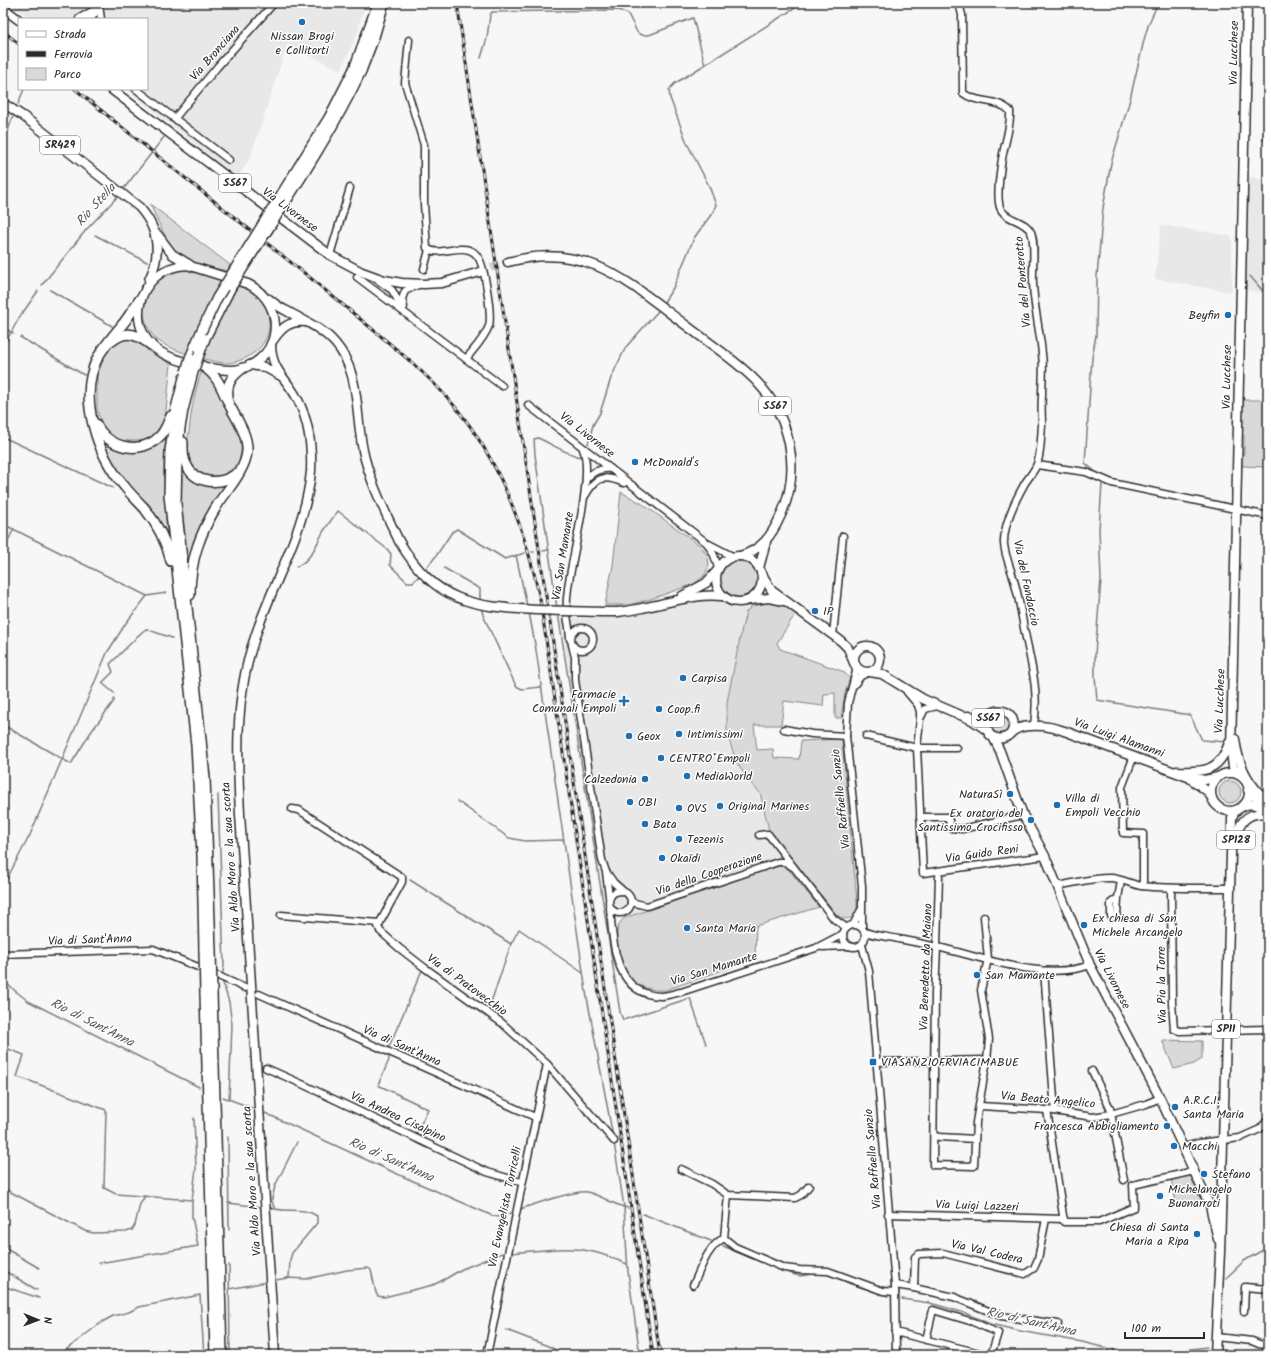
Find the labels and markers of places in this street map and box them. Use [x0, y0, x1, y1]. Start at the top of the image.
marker: Nissan Brogi e Collitorti [297, 17, 307, 27]
place label: Nissan Brogi e Collitorti [270, 27, 335, 60]
place label: Beyfin [1189, 306, 1220, 325]
marker: Beyfin [1223, 310, 1233, 320]
place label: McDonald's [643, 453, 699, 472]
marker: McDonald's [630, 457, 640, 467]
place label: IP [823, 602, 834, 621]
marker: IP [810, 606, 820, 616]
place label: Carpisa [691, 669, 727, 688]
marker: Carpisa [678, 673, 688, 683]
place label: Farmacie Comunali Empoli [532, 685, 617, 718]
marker: Farmacie Comunali Empoli [619, 696, 629, 706]
place label: Coop.fi [667, 700, 701, 719]
marker: Coop.fi [654, 704, 664, 714]
place label: Intimissimi [687, 725, 744, 744]
place label: Geox [637, 727, 661, 746]
marker: Intimissimi [674, 729, 684, 739]
marker: Geox [624, 731, 634, 741]
place label: CENTRO*Empoli [669, 749, 751, 768]
marker: CENTRO*Empoli [656, 753, 666, 763]
place label: MediaWorld [695, 767, 753, 786]
place label: Calzedonia [584, 770, 637, 789]
marker: MediaWorld [682, 771, 692, 781]
marker: Calzedonia [640, 774, 650, 784]
place label: NaturaSì [959, 785, 1003, 804]
marker: NaturaSì [1005, 789, 1015, 799]
place label: Villa di Empoli Vecchio [1065, 789, 1141, 822]
place label: OBI [638, 793, 657, 812]
marker: OBI [625, 797, 635, 807]
place label: Original Marines [728, 797, 809, 816]
place label: OVS [687, 799, 708, 818]
marker: Villa di Empoli Vecchio [1052, 800, 1062, 810]
marker: Original Marines [715, 801, 725, 811]
marker: OVS [674, 803, 684, 813]
place label: Ex oratorio del Santissimo Crocifisso [917, 804, 1023, 837]
place label: Bata [653, 815, 677, 834]
marker: Ex oratorio del Santissimo Crocifisso [1026, 815, 1036, 825]
marker: Bata [640, 819, 650, 829]
place label: Tezenis [687, 830, 724, 849]
marker: Tezenis [674, 834, 684, 844]
place label: Okaïdi [670, 849, 701, 868]
marker: Okaïdi [657, 853, 667, 863]
place label: Ex chiesa di San Michele Arcangelo [1092, 909, 1183, 942]
place label: Santa Maria [695, 919, 756, 938]
marker: Ex chiesa di San Michele Arcangelo [1079, 920, 1089, 930]
marker: Santa Maria [682, 923, 692, 933]
place label: San Mamante [985, 966, 1056, 985]
marker: San Mamante [972, 970, 982, 980]
place label: VIASANZIOFRVIACIMABUE [881, 1053, 1020, 1072]
marker: VIASANZIOFRVIACIMABUE [868, 1057, 878, 1067]
place label: A.R.C.I. Santa Maria [1183, 1091, 1244, 1124]
marker: A.R.C.I. Santa Maria [1170, 1102, 1180, 1112]
place label: Francesca Abbigliamento [1034, 1117, 1159, 1136]
marker: Francesca Abbigliamento [1162, 1121, 1172, 1131]
place label: Macchi [1182, 1137, 1218, 1156]
marker: Macchi [1169, 1141, 1179, 1151]
place label: Stefano [1212, 1165, 1250, 1184]
marker: Stefano [1199, 1169, 1209, 1179]
place label: Michelangelo Buonarroti [1168, 1180, 1232, 1213]
marker: Michelangelo Buonarroti [1155, 1191, 1165, 1201]
place label: Chiesa di Santa Maria a Ripa [1109, 1218, 1189, 1251]
marker: Chiesa di Santa Maria a Ripa [1192, 1229, 1202, 1239]

